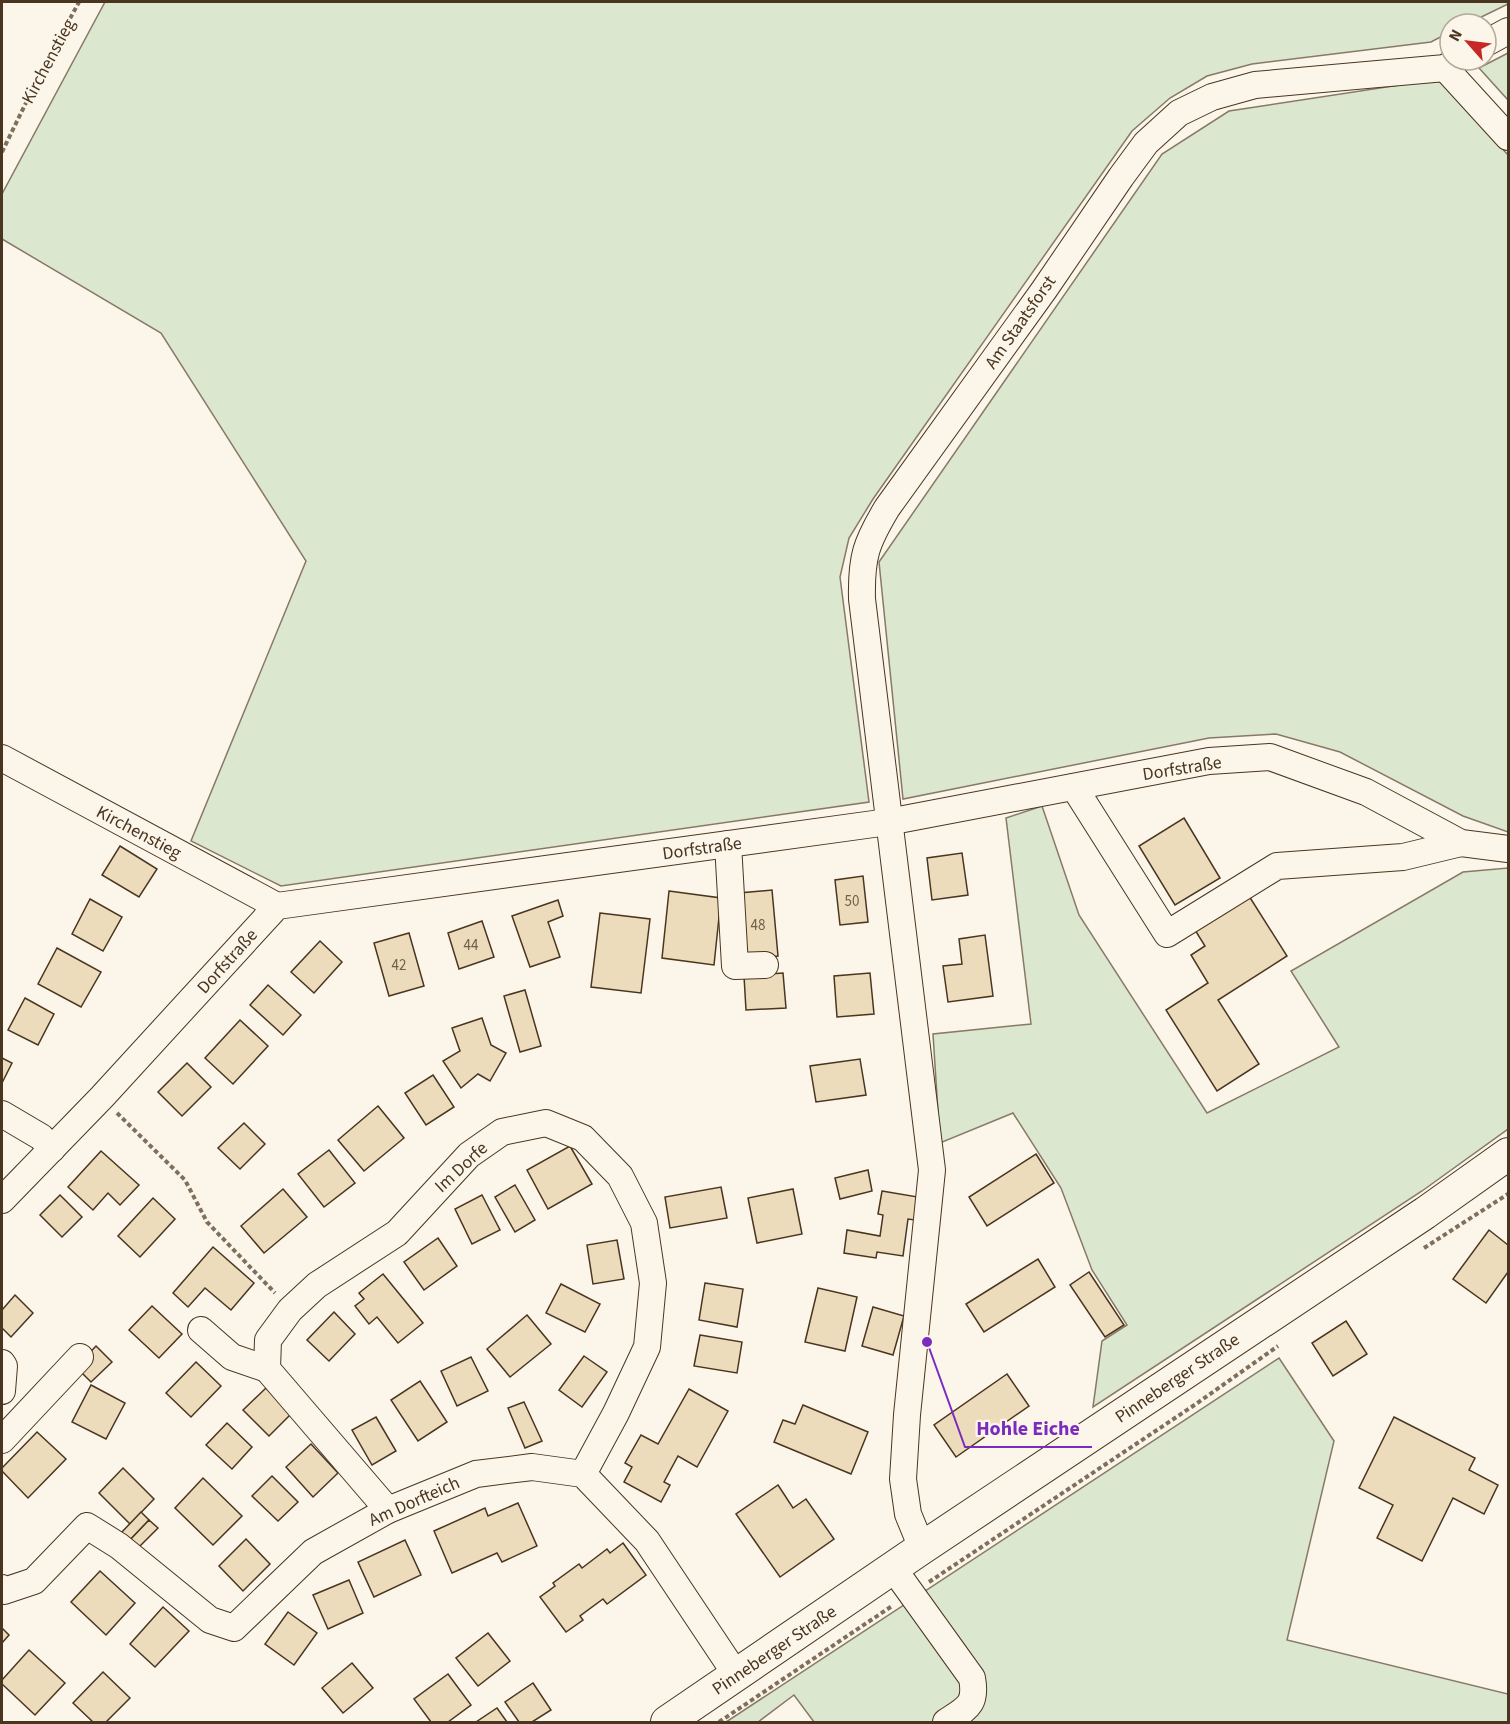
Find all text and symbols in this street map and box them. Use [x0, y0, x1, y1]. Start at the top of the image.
north arrow [1438, 12, 1498, 72]
street label: Kirchenstieg [16, 14, 81, 108]
text: N [1443, 26, 1468, 45]
street label: Am Staatsforst [979, 271, 1062, 374]
street label: Dorfstraße [1141, 750, 1223, 787]
street label: Kirchenstieg [92, 800, 186, 865]
street label: Dorfstraße [661, 831, 743, 866]
house number: 50 [845, 891, 859, 912]
house number: 48 [751, 915, 765, 936]
street label: Dorfstraße [191, 923, 263, 999]
house number: 44 [464, 935, 479, 956]
house number: 42 [392, 955, 406, 976]
street label: Im Dorfe [429, 1136, 493, 1198]
street label: Pinneberger Straße [1110, 1327, 1245, 1429]
callout: Hohle Eiche [965, 1409, 1092, 1447]
text: Hohle Eiche [976, 1415, 1080, 1443]
street label: Am Dorfteich [365, 1470, 464, 1533]
street label: Pinneberger Straße [707, 1599, 842, 1701]

